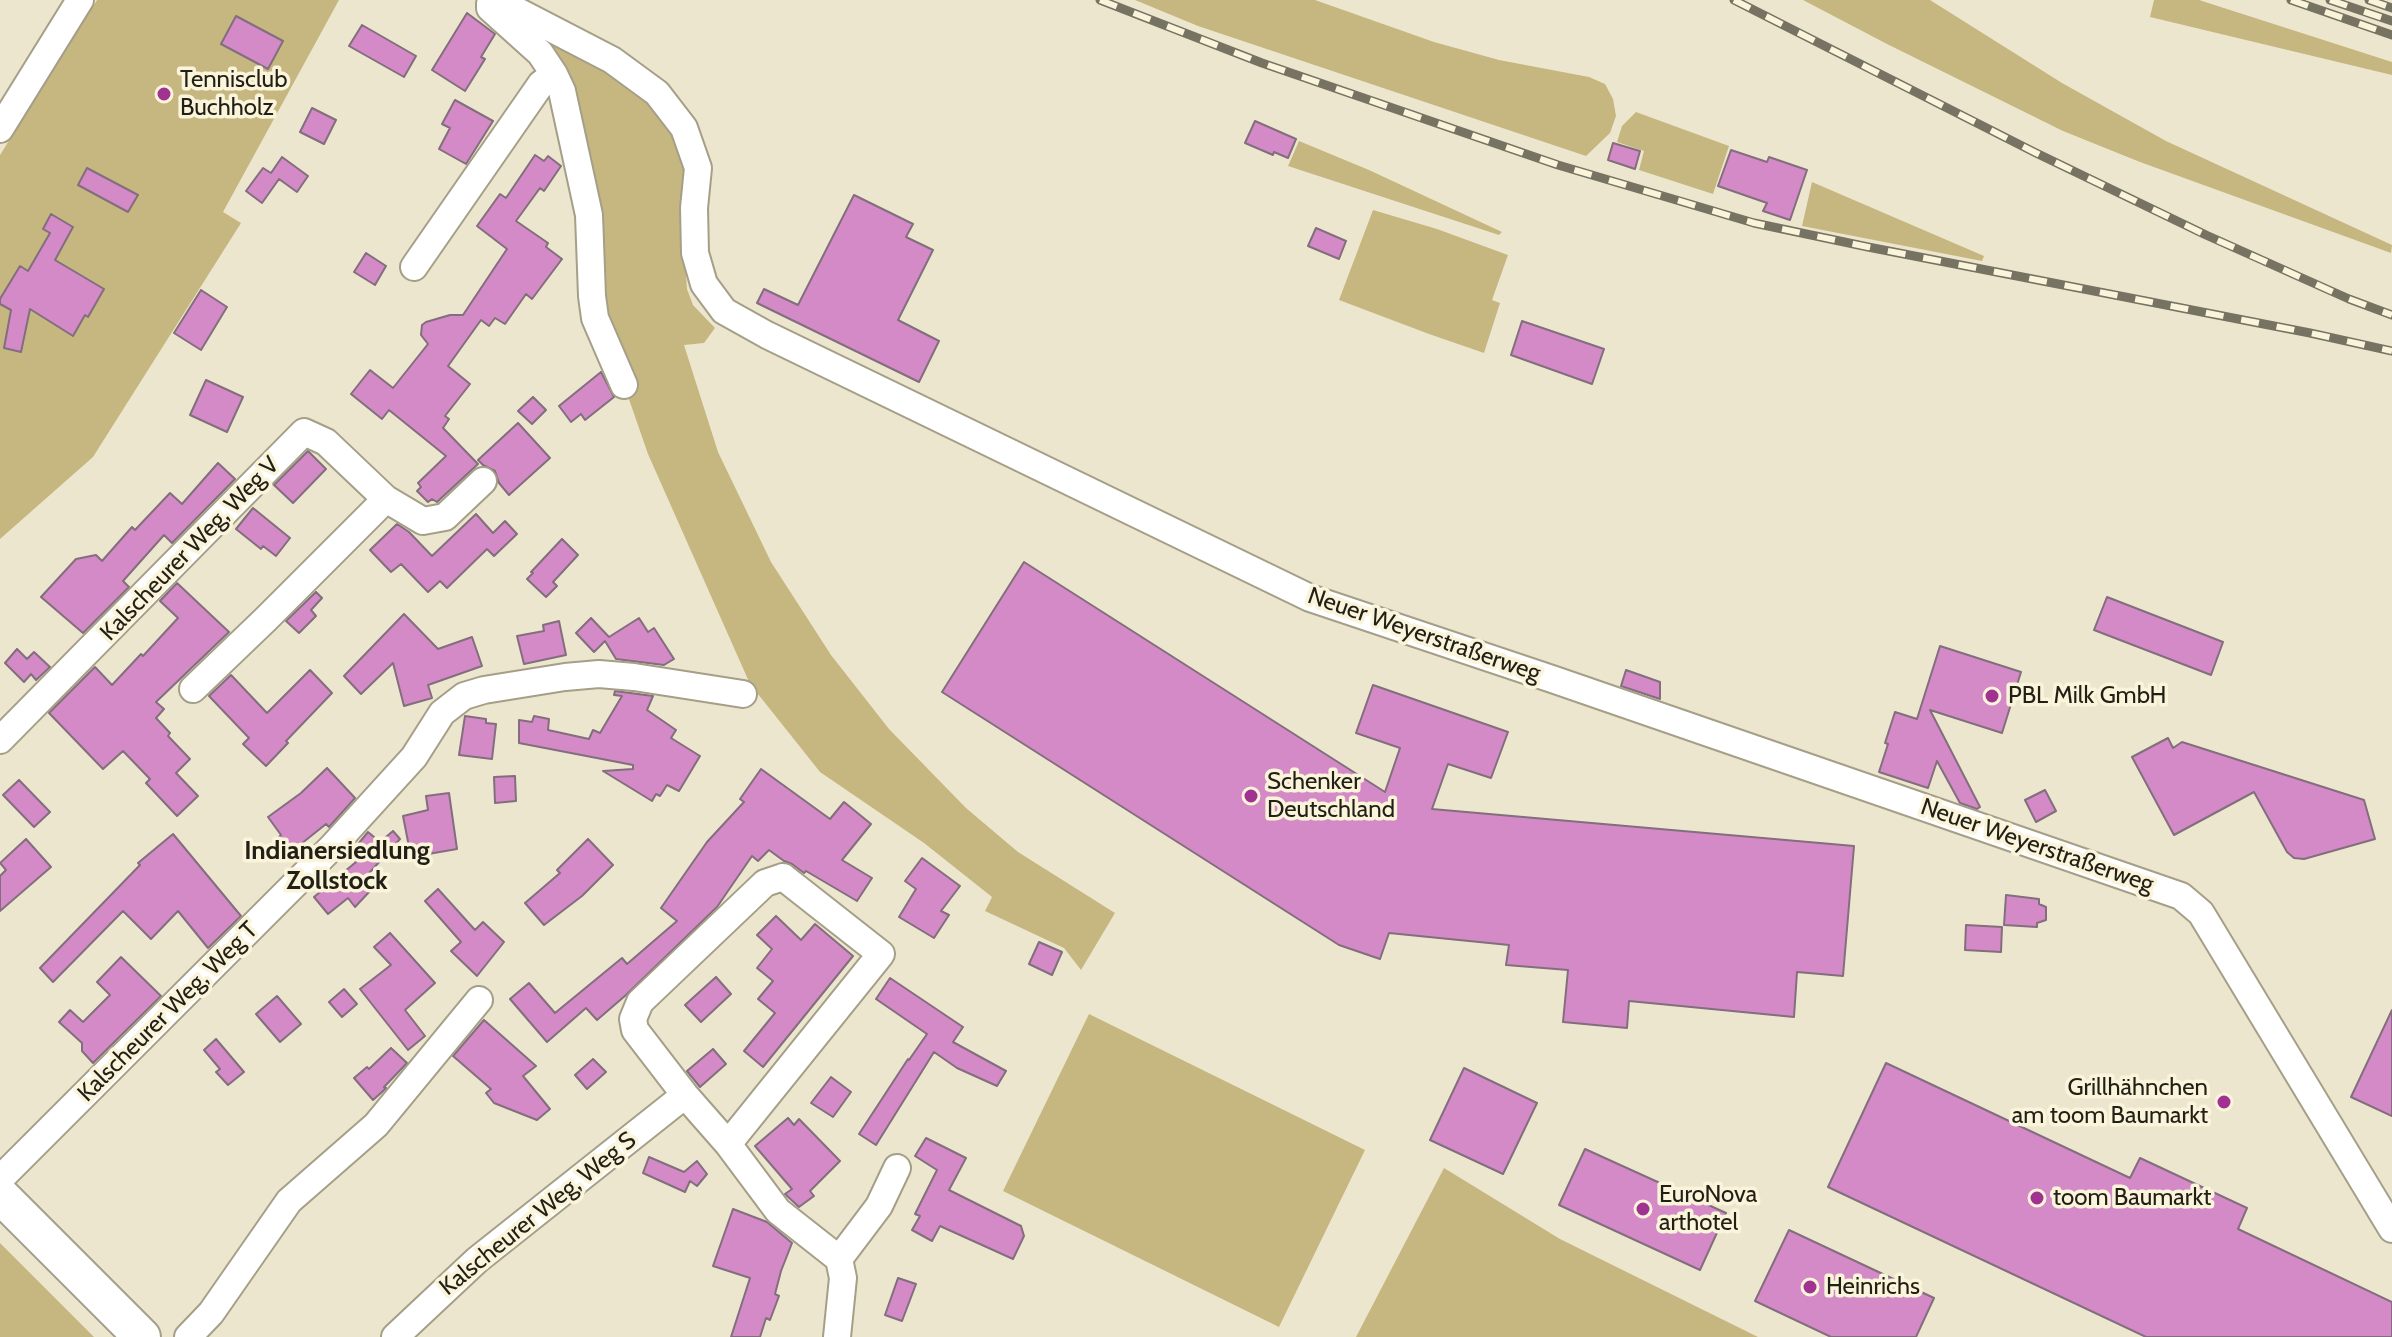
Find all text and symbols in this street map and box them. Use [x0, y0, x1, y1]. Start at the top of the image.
place label: Tennisclub Buchholz [180, 66, 287, 122]
marker: Tennisclub Buchholz [155, 85, 173, 103]
street label: Kalscheurer Weg, Weg V [95, 451, 285, 647]
street label: Neuer Weyerstraßerweg [1304, 582, 1544, 688]
place label: PBL Milk GmbH [2008, 682, 2166, 710]
marker: PBL Milk GmbH [1983, 687, 2001, 705]
place label: Schenker Deutschland [1267, 768, 1395, 824]
marker: Schenker Deutschland [1242, 787, 1260, 805]
street label: Neuer Weyerstraßerweg [1917, 793, 2157, 899]
district label: Indianersiedlung Zollstock [244, 835, 430, 896]
street label: Kalscheurer Weg, Weg T [72, 916, 264, 1108]
place label: Grillhähnchen am toom Baumarkt [2012, 1074, 2208, 1130]
marker: Grillhähnchen am toom Baumarkt [2215, 1093, 2233, 1111]
street label: Kalscheurer Weg, Weg S [434, 1126, 642, 1302]
place label: EuroNova arthotel [1659, 1181, 1757, 1237]
place label: toom Baumarkt [2053, 1184, 2211, 1212]
marker: toom Baumarkt [2028, 1189, 2046, 1207]
marker: EuroNova arthotel [1634, 1200, 1652, 1218]
place label: Heinrichs [1826, 1273, 1920, 1301]
marker: Heinrichs [1801, 1278, 1819, 1296]

